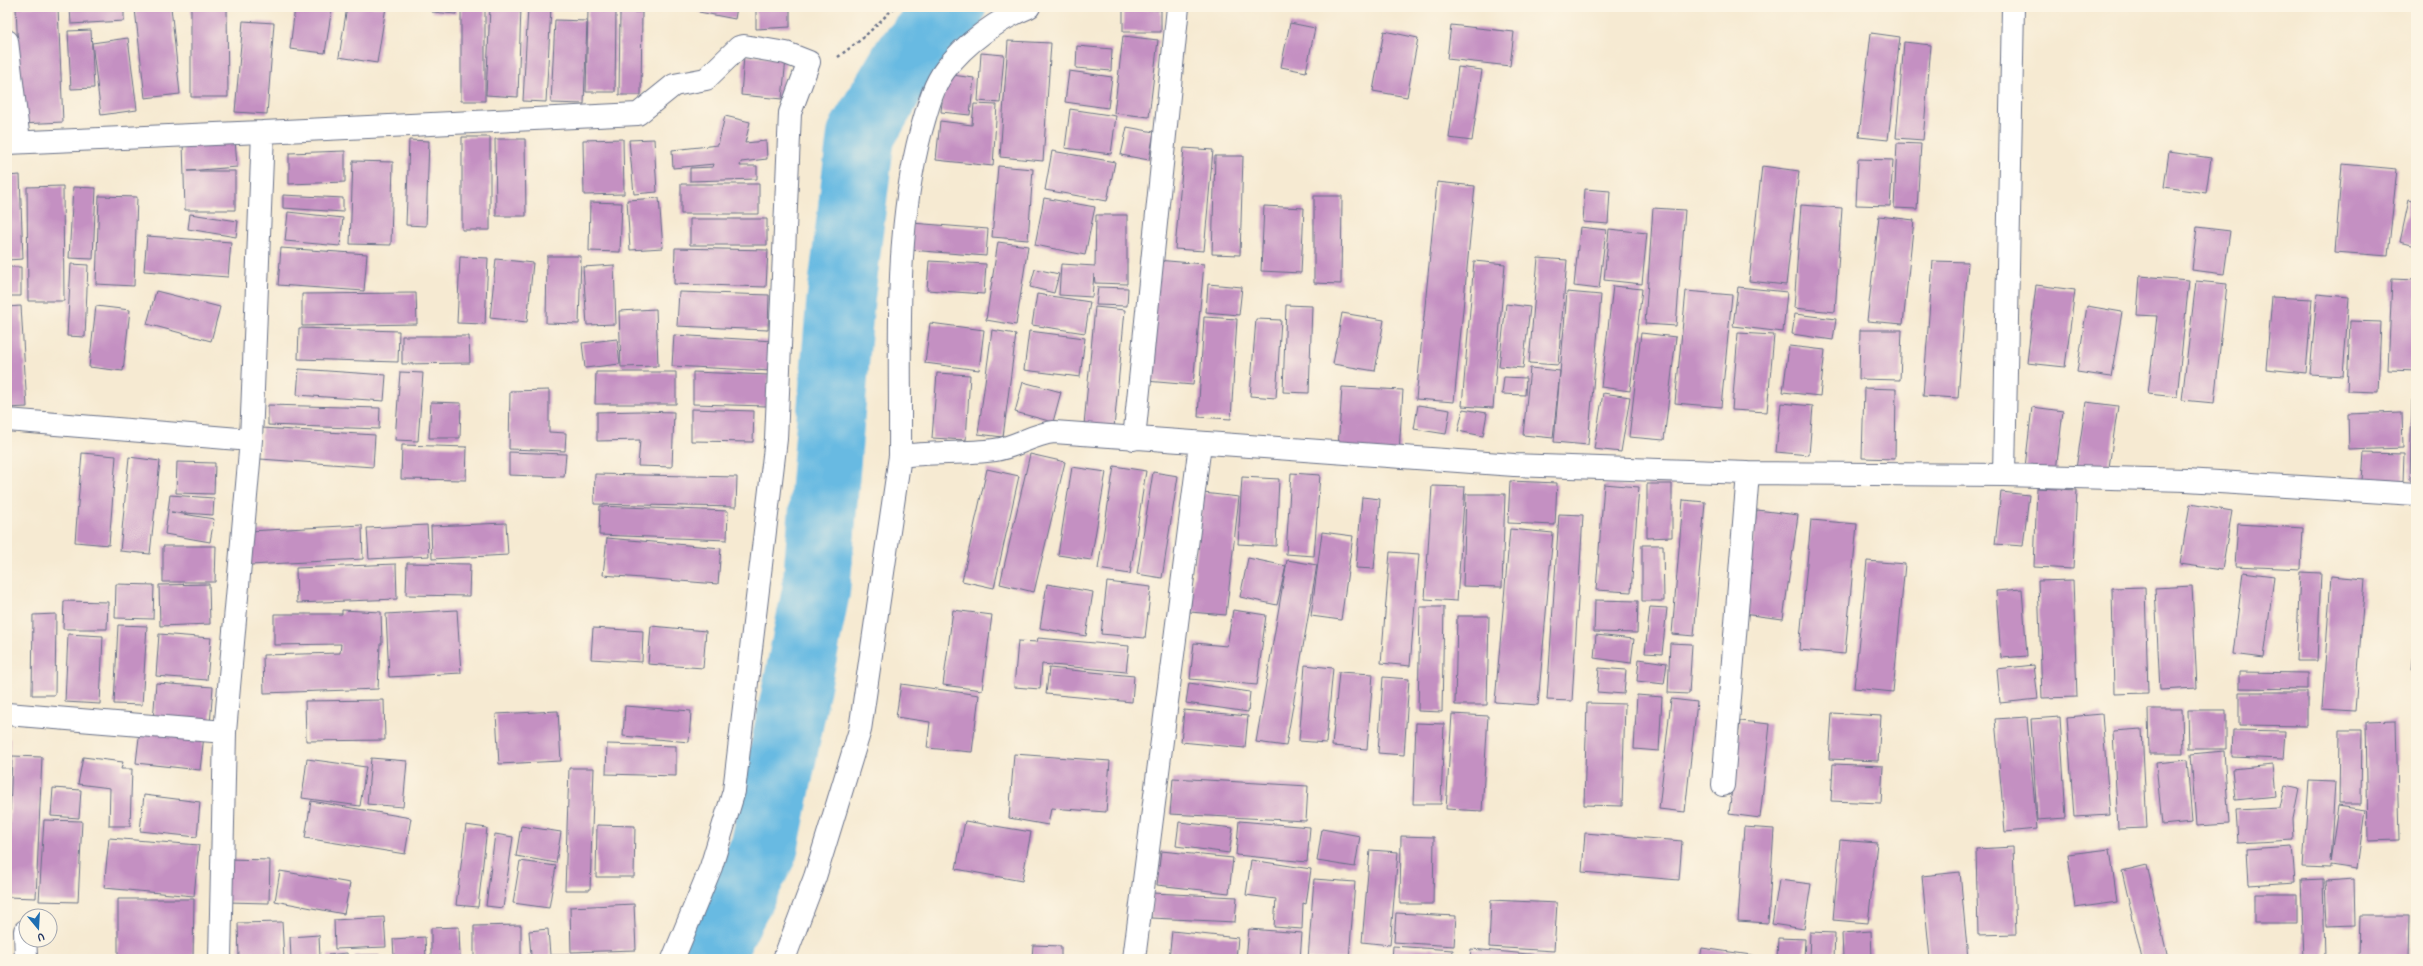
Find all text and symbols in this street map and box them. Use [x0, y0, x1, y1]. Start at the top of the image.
north arrow [18, 908, 58, 948]
text: U [36, 930, 46, 945]

